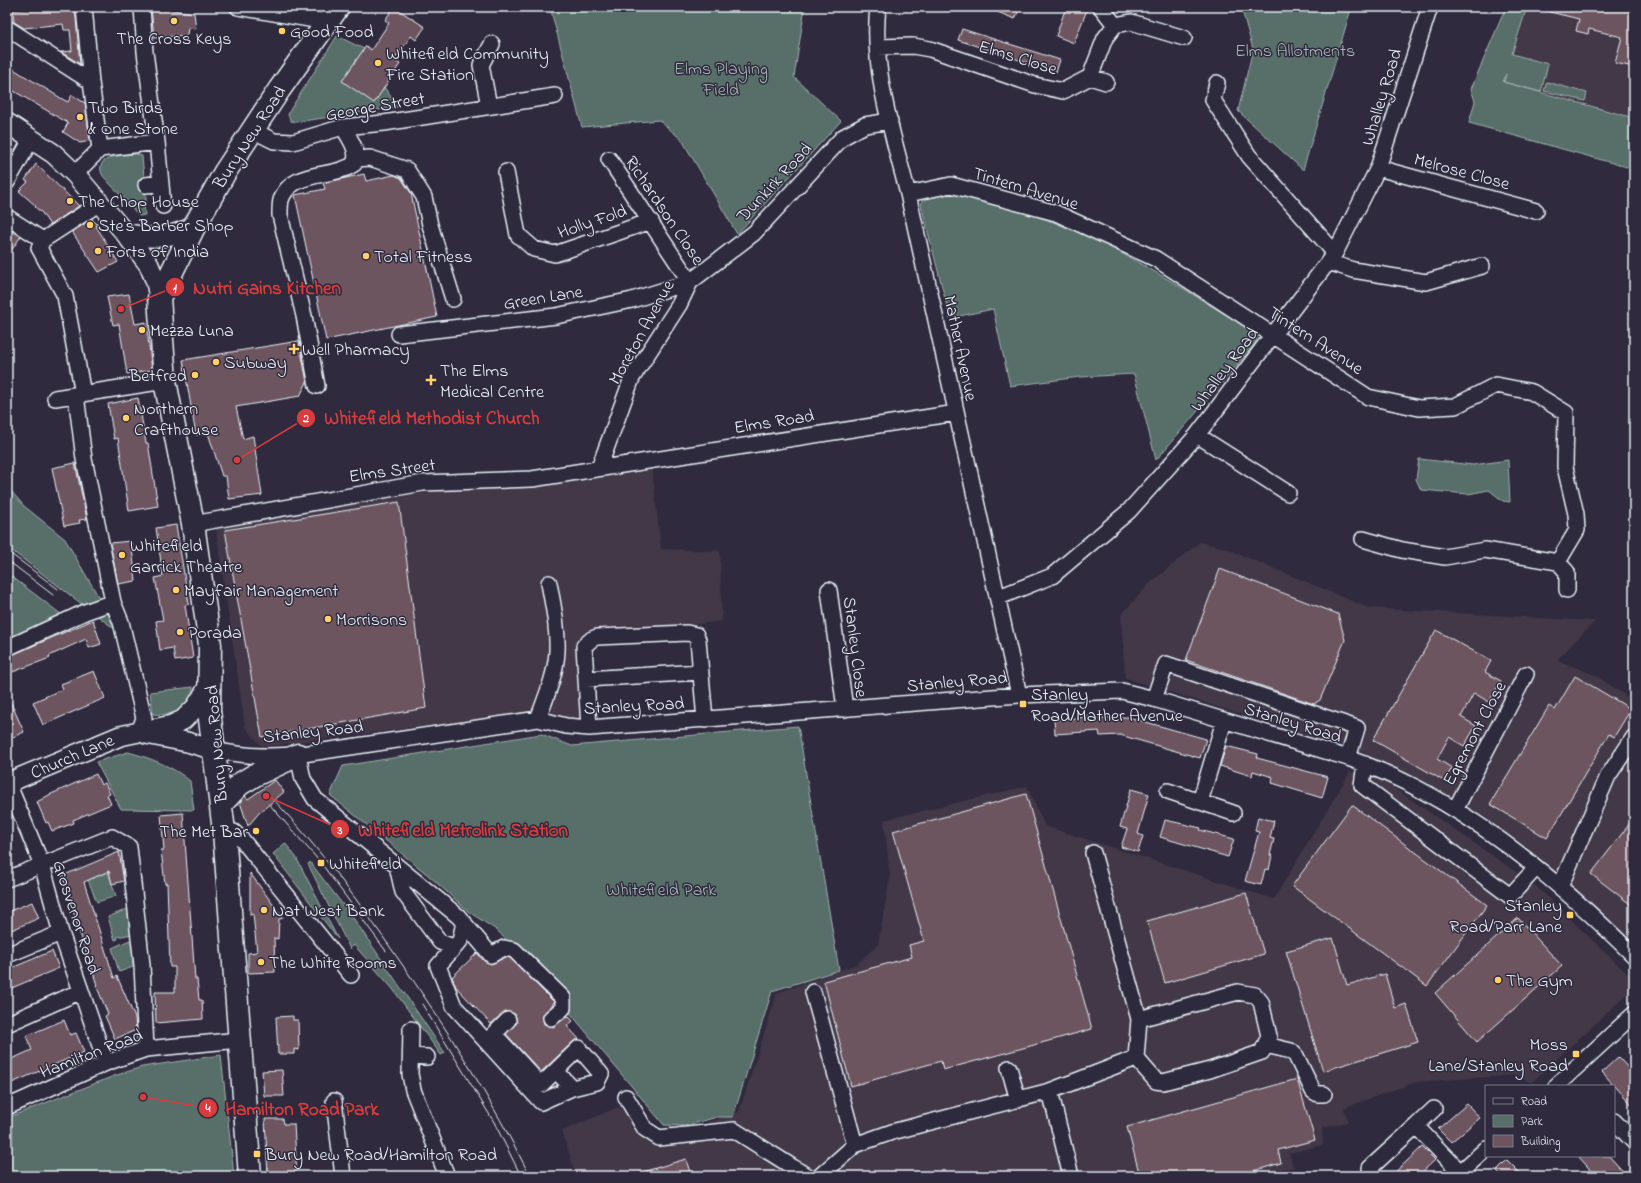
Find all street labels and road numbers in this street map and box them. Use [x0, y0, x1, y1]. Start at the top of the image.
street label: Elms Close [975, 35, 1061, 83]
street label: Whalley Road [1356, 46, 1410, 149]
street label: Bury New Road [207, 81, 294, 196]
street label: George Street [324, 86, 427, 130]
street label: Dunkirk Road [731, 138, 819, 230]
street label: Melrose Close [1411, 148, 1513, 198]
street label: Richardson Close [617, 151, 710, 272]
street label: Tintern Avenue [969, 161, 1082, 219]
street label: Holly Fold [554, 199, 631, 247]
street label: Moreton Avenue [603, 275, 683, 390]
street label: Green Lane [502, 280, 586, 318]
street label: Mather Avenue [935, 293, 983, 404]
street label: Tintern Avenue [1262, 301, 1369, 383]
street label: Whalley Road [1185, 322, 1266, 418]
street label: Elms Road [732, 404, 816, 442]
street label: Elms Street [347, 453, 437, 491]
street label: Stanley Close [835, 595, 873, 700]
street label: Stanley Road [906, 666, 1009, 700]
street label: Egremont Close [1437, 676, 1516, 791]
street label: Bury New Road [200, 684, 236, 805]
street label: Stanley Road [583, 691, 685, 723]
street label: Stanley Road [1240, 697, 1344, 751]
street label: Stanley Road [262, 715, 365, 751]
street label: Church Lane [27, 728, 120, 787]
street label: Grosvenor Road [44, 857, 106, 978]
street label: Hamilton Road [36, 1023, 147, 1086]

